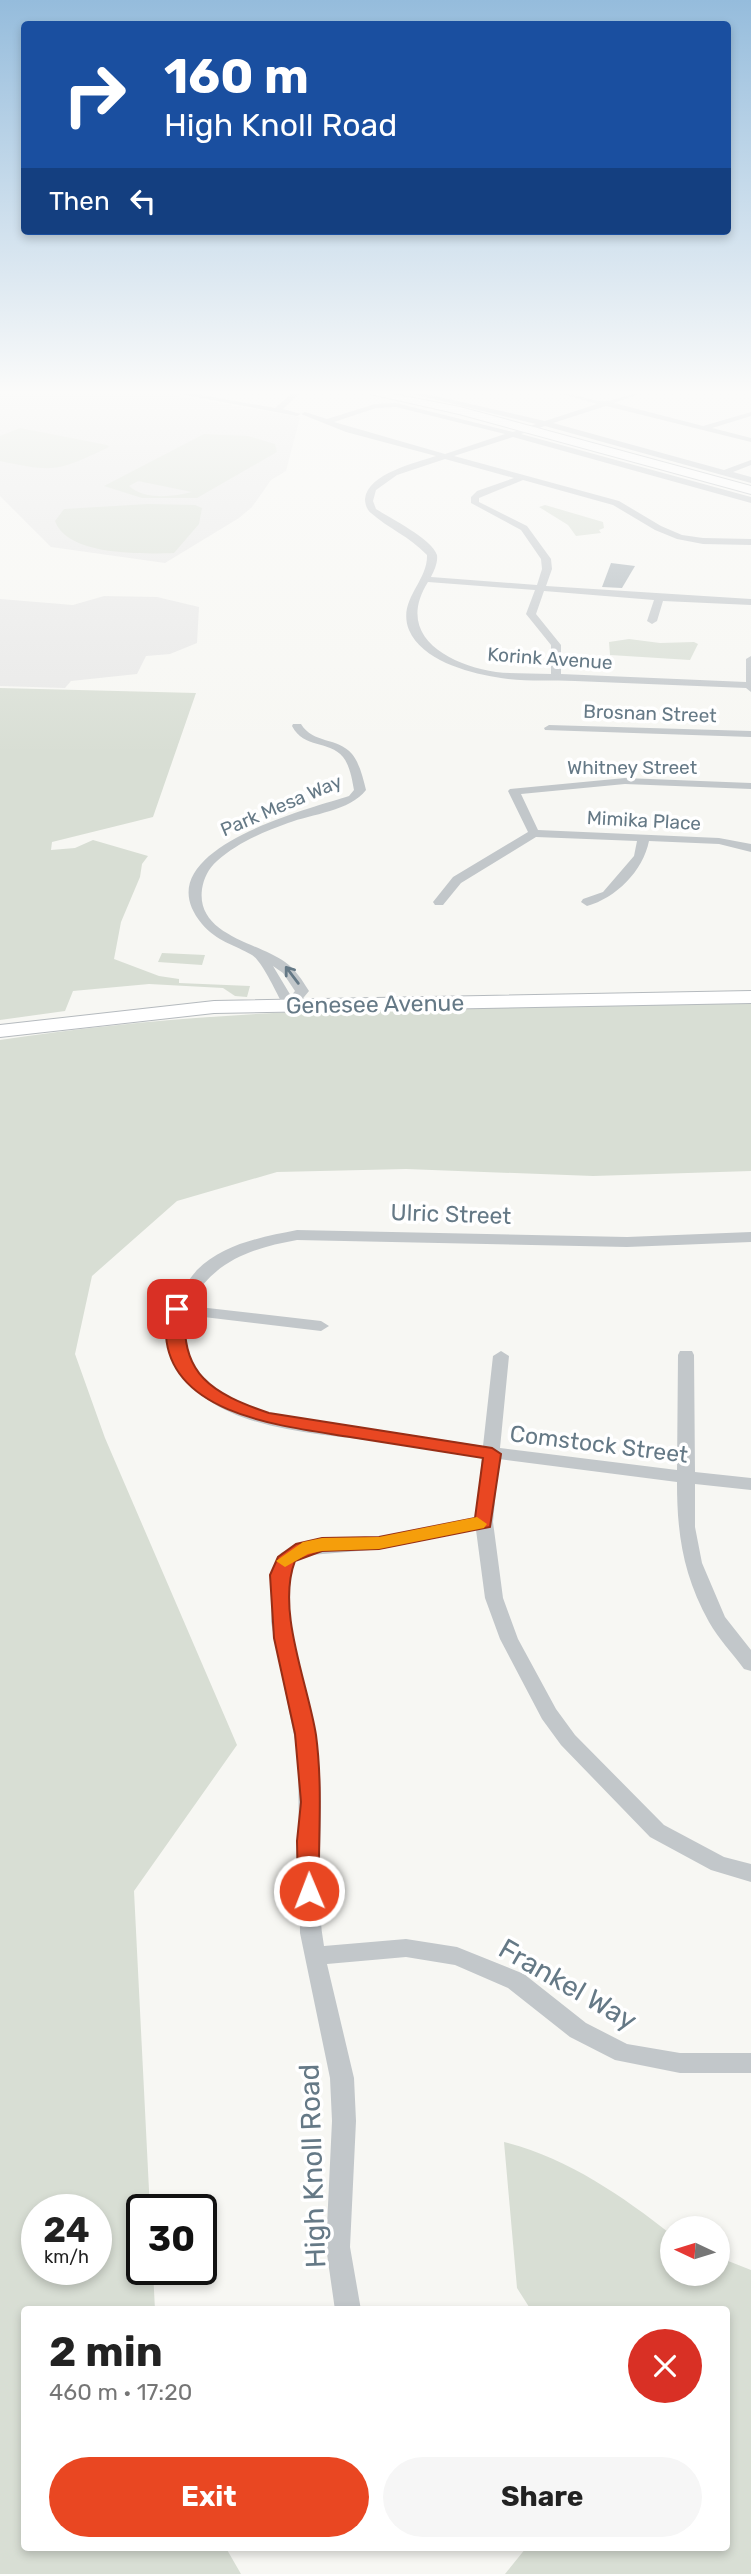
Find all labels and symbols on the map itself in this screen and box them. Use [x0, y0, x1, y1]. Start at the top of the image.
street label: Korink Avenue [487, 643, 613, 674]
street label: Brosnan Street [583, 700, 718, 727]
street label: Whitney Street [567, 756, 698, 779]
street label: Park Mesa Way [217, 770, 345, 841]
street label: Mimika Place [586, 806, 702, 835]
one-way arrow [284, 966, 299, 984]
street label: Genesee Avenue [286, 988, 464, 1020]
street label: Ulric Street [390, 1198, 512, 1230]
pin [147, 1279, 207, 1339]
street label: Comstock Street [508, 1419, 690, 1469]
position arrow [272, 1854, 346, 1928]
street label: Frankel Way [493, 1932, 643, 2037]
street label: High Knoll Road [292, 2063, 333, 2269]
speed limit sign: 30 [126, 2194, 217, 2285]
north arrow [660, 2216, 730, 2286]

